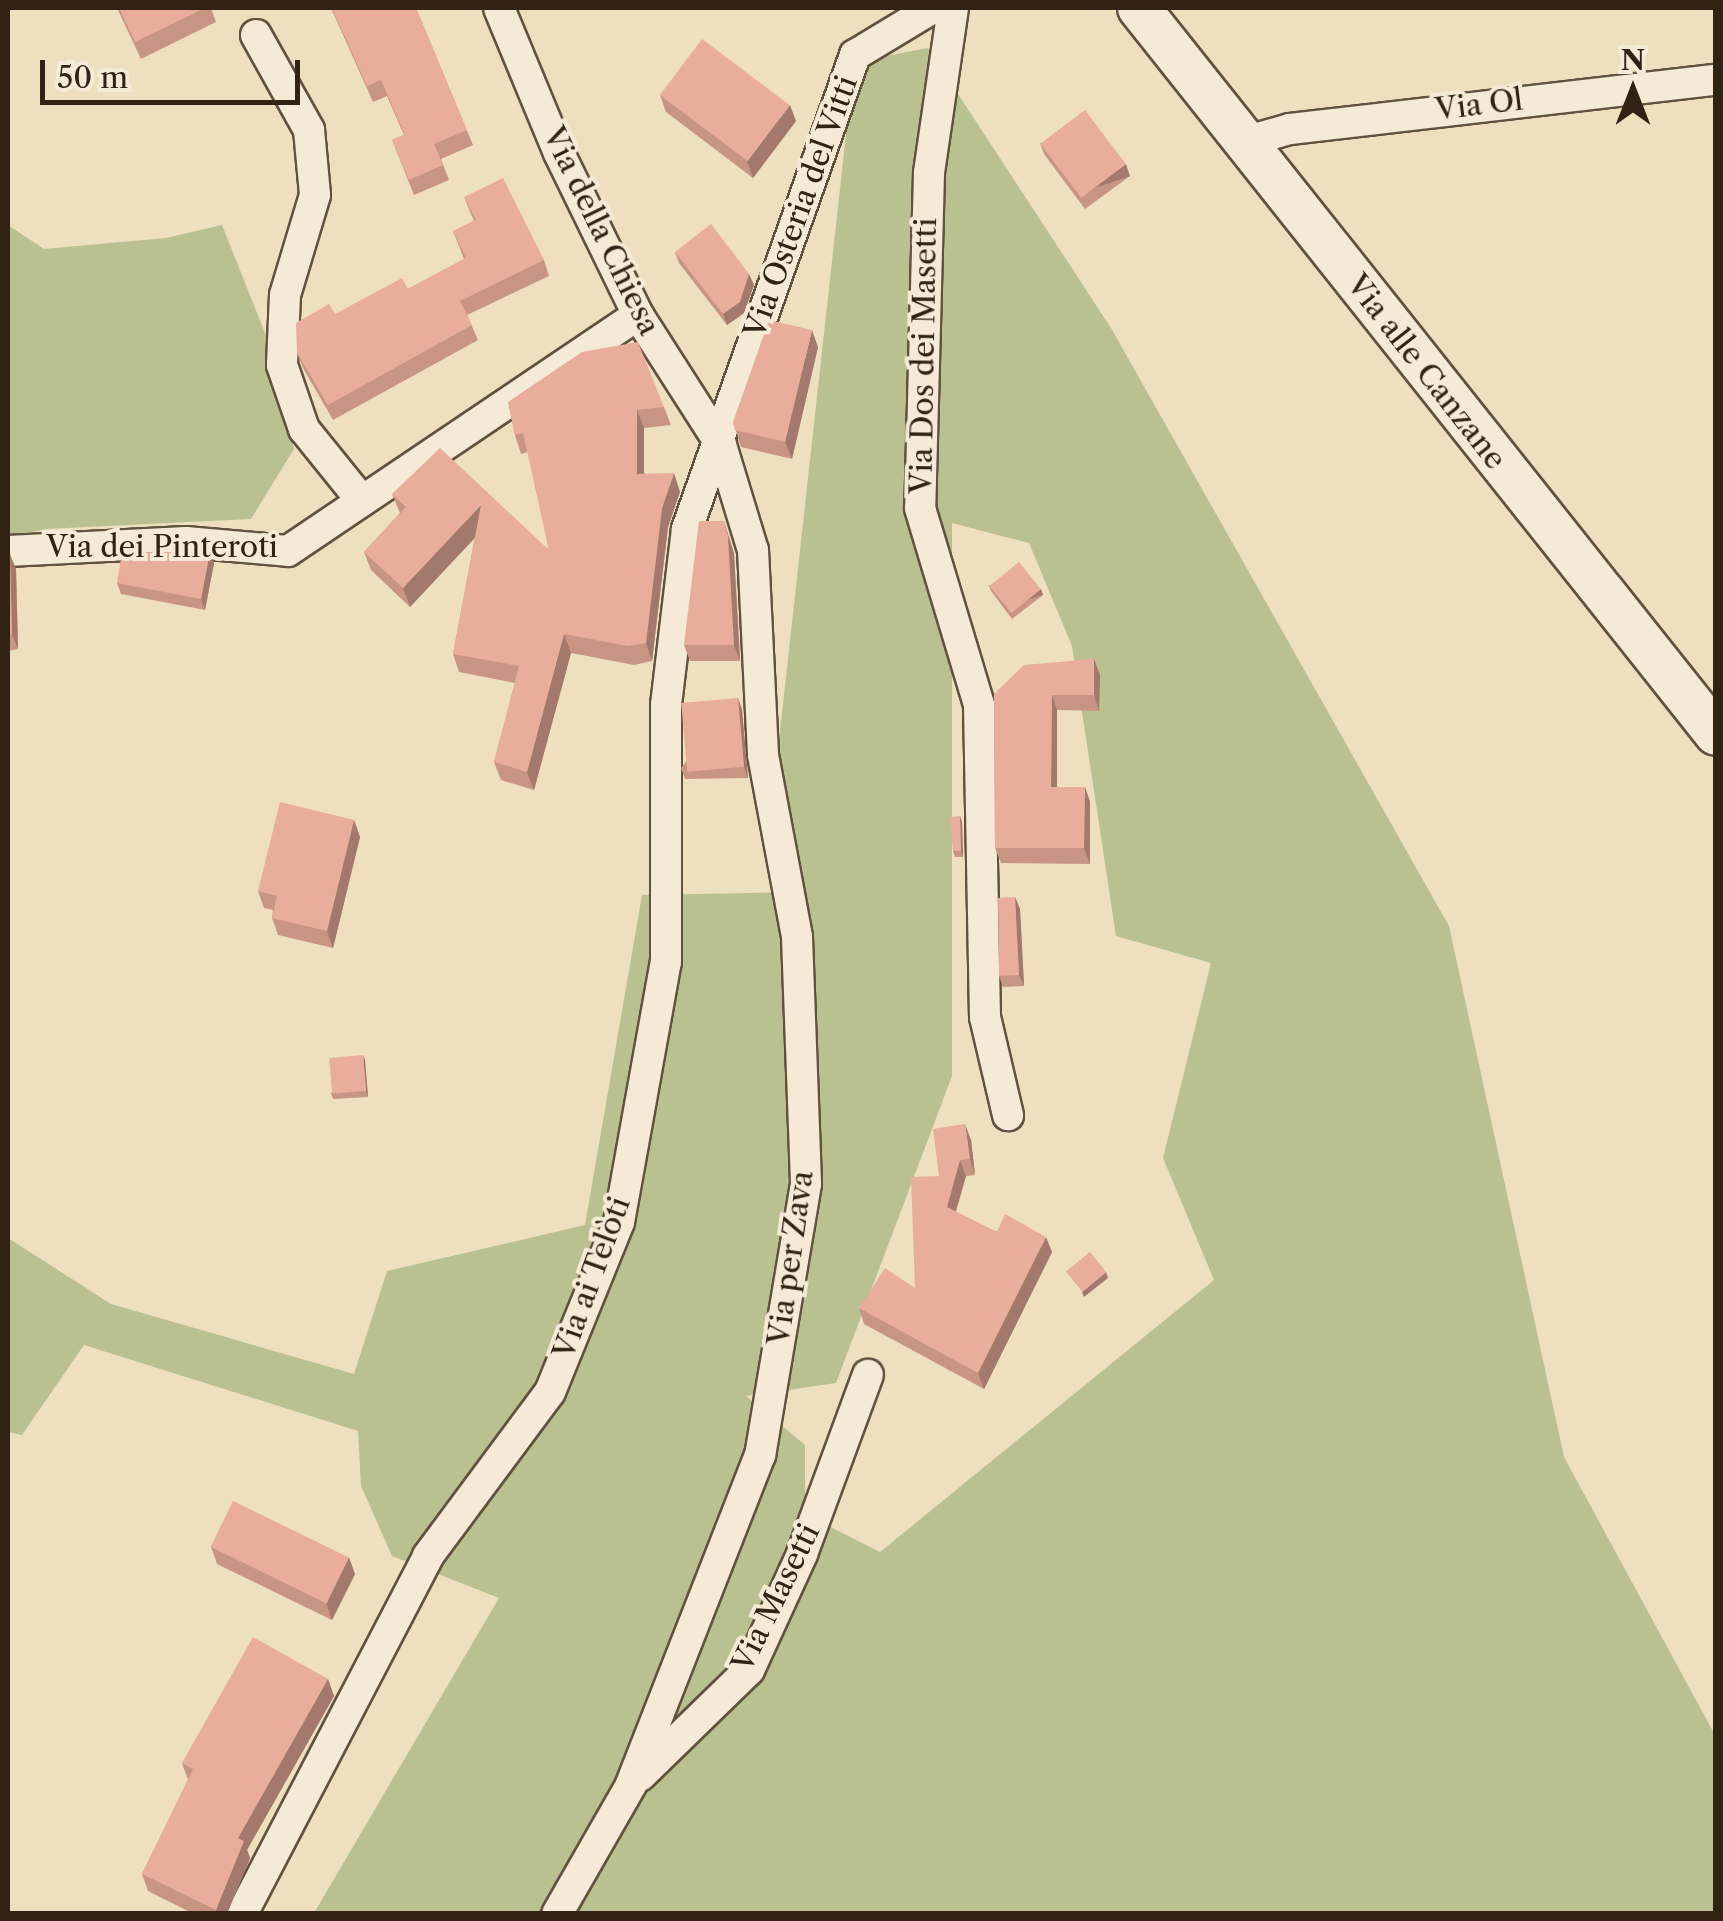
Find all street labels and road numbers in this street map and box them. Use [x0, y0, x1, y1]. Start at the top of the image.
street label: Via Osteria del Vitti [736, 70, 866, 344]
street label: Via Ol [1433, 82, 1525, 128]
street label: Via della Chiesa [535, 121, 667, 341]
street label: Via Dos dei Masetti [904, 217, 944, 495]
street label: Via alle Canzane [1339, 267, 1513, 477]
street label: Via dei Pinteroti [46, 529, 278, 565]
street label: Via per Zava [761, 1168, 821, 1348]
street label: Via ai Telòti [546, 1192, 638, 1364]
street label: Via Masetti [725, 1518, 827, 1678]

